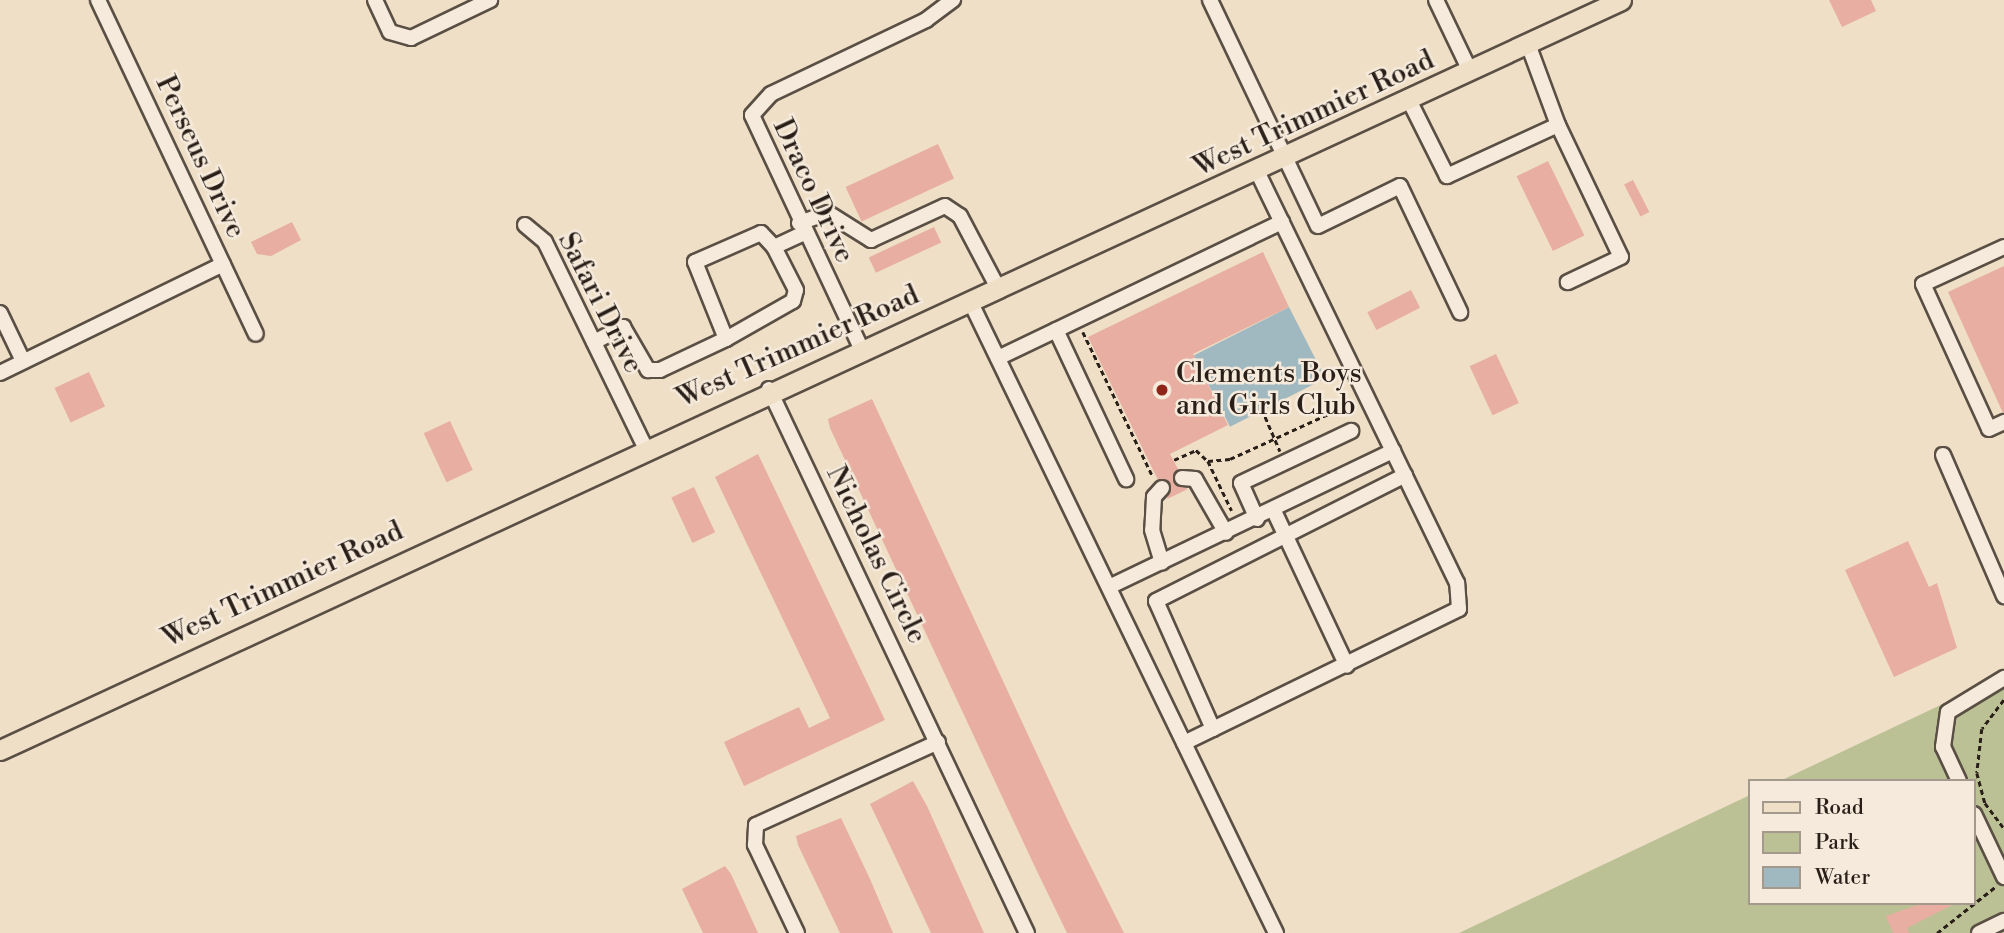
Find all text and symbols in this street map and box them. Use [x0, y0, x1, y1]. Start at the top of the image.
street label: West Trimmier Road [1188, 44, 1440, 184]
street label: Perseus Drive [148, 70, 252, 244]
street label: Draco Drive [765, 114, 861, 268]
street label: Safari Drive [550, 227, 650, 379]
street label: West Trimmier Road [672, 278, 924, 416]
place label: Clements Boys and Girls Club [1176, 357, 1362, 423]
marker: Clements Boys and Girls Club [1154, 382, 1170, 398]
street label: Nicholas Circle [818, 461, 934, 649]
street label: West Trimmier Road [157, 515, 409, 655]
legend [1748, 779, 1976, 905]
text: Road [1815, 795, 1864, 821]
text: Park [1815, 830, 1859, 856]
text: Water [1815, 865, 1870, 891]

